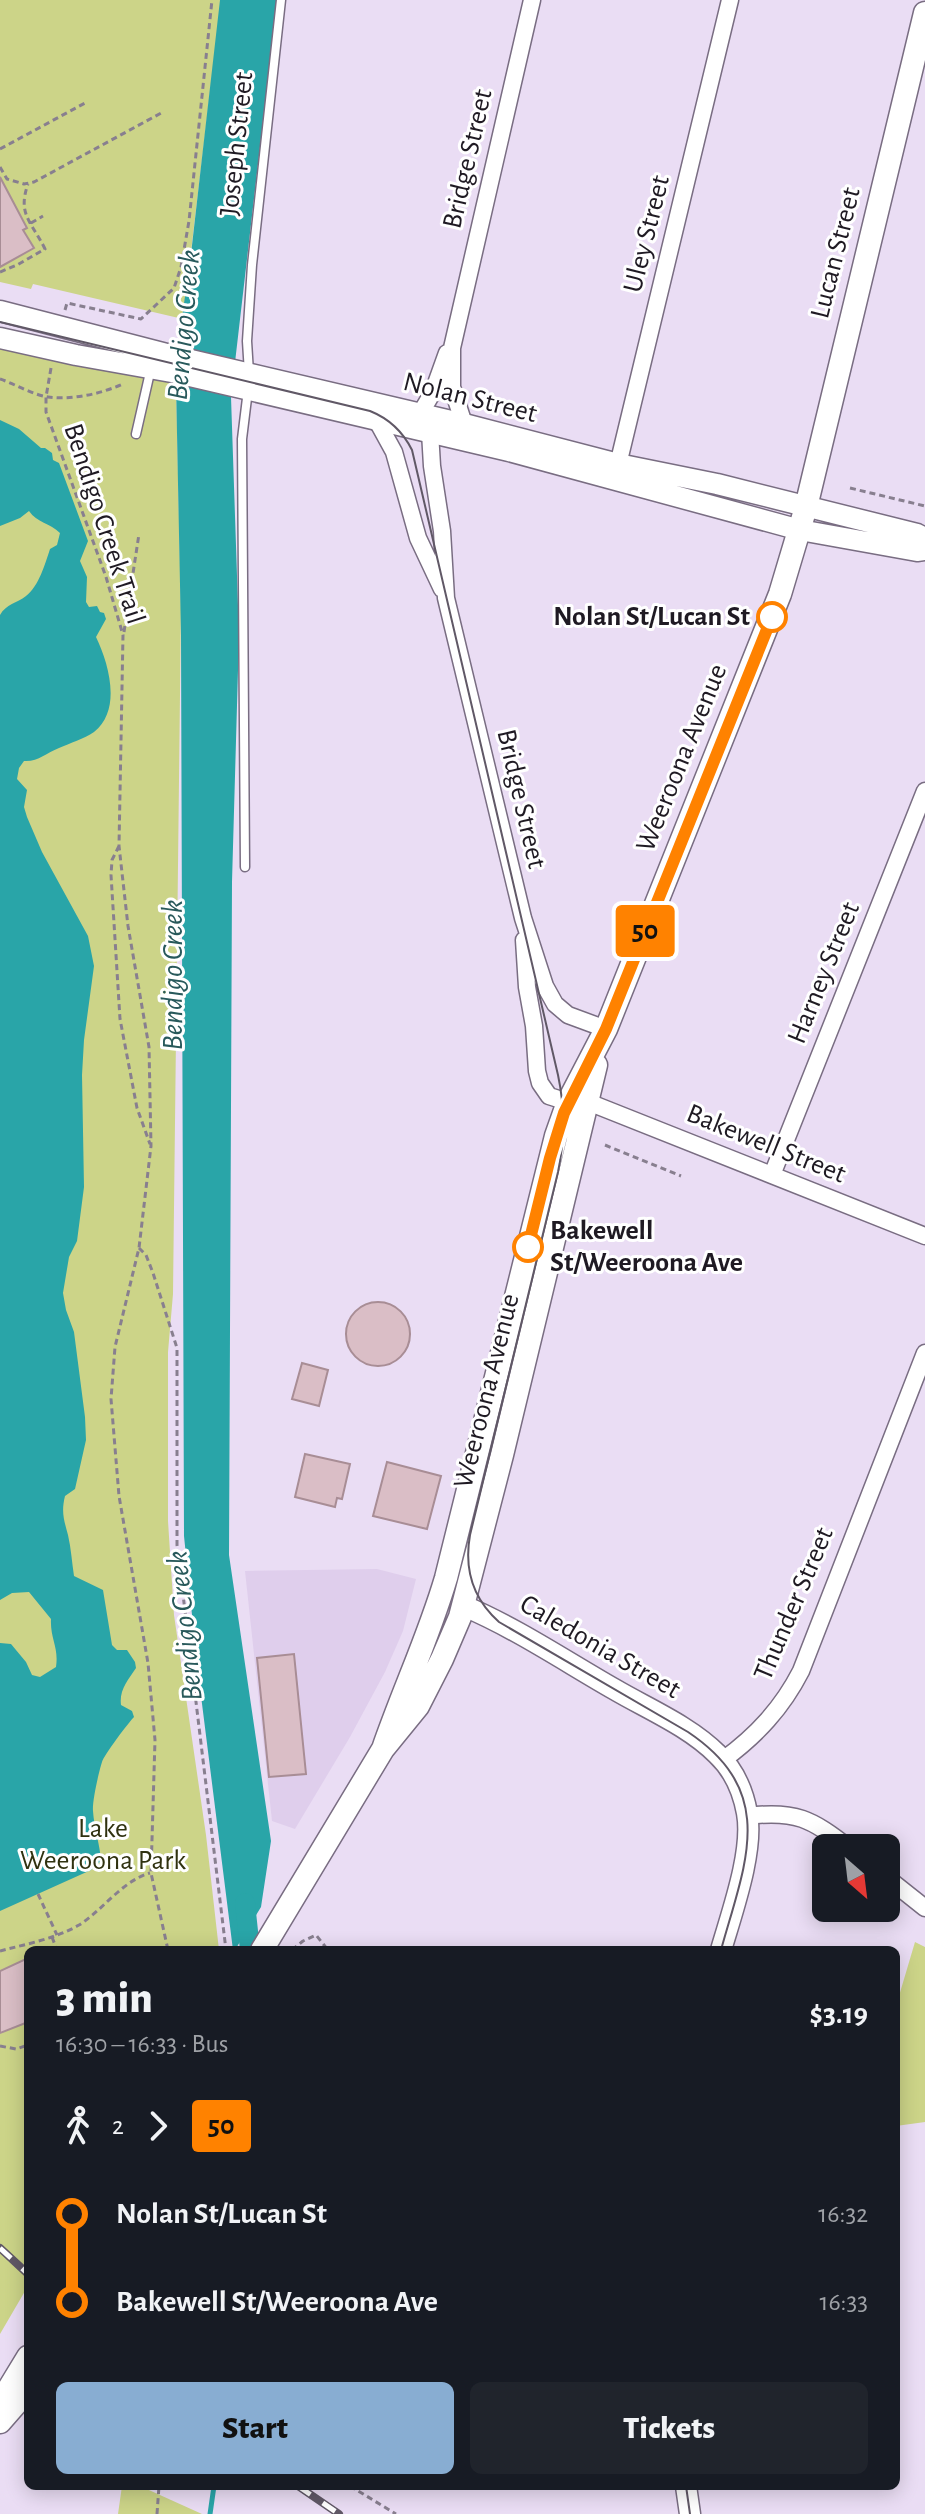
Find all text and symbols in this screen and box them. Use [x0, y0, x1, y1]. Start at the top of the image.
street label: Joseph Street [216, 71, 258, 217]
street label: Bridge Street [438, 87, 498, 231]
street label: Uley Street [619, 172, 675, 296]
street label: Lucan Street [806, 185, 866, 321]
water label: Bendigo Creek [162, 248, 206, 401]
street label: Nolan Street [400, 368, 540, 428]
street label: Bendigo Creek Trail [58, 420, 150, 628]
marker: Nolan St/Lucan St [757, 602, 787, 632]
place label: Nolan St/Lucan St [553, 603, 751, 631]
street label: Weeroona Avenue [632, 660, 732, 856]
street label: Bridge Street [491, 727, 551, 871]
street label: Harney Street [783, 898, 865, 1048]
water label: Bendigo Creek [158, 899, 188, 1050]
line badge: 50 [609, 905, 681, 957]
text: 50 [632, 917, 658, 945]
street label: Bakewell Street [682, 1099, 850, 1189]
place label: Bakewell St/Weeroona Ave [550, 1217, 743, 1277]
marker: Bakewell St/Weeroona Ave [513, 1232, 543, 1262]
street label: Weeroona Avenue [449, 1291, 525, 1491]
street label: Thunder Street [749, 1523, 839, 1685]
water label: Bendigo Creek [162, 1549, 208, 1703]
street label: Caledonia Street [515, 1590, 685, 1704]
park label: Lake Weeroona Park [20, 1815, 186, 1875]
north arrow [812, 1834, 900, 1922]
map controls [812, 1834, 900, 1922]
text: 3 min [56, 1977, 153, 2021]
text: $3.19 [809, 1999, 868, 2029]
text: 16:30 – 16:33 · Bus [56, 2031, 228, 2057]
icon: walk [56, 2104, 100, 2148]
icon: forward [136, 2104, 180, 2148]
text: 50 [208, 2112, 235, 2140]
text: 2 [112, 2113, 124, 2139]
text: Nolan St/Lucan St [116, 2199, 327, 2229]
text: 16:32 [818, 2201, 868, 2227]
text: Bakewell St/Weeroona Ave [116, 2287, 438, 2317]
text: 16:33 [819, 2289, 868, 2315]
button: Start [56, 2382, 454, 2474]
button: Tickets [470, 2382, 868, 2474]

